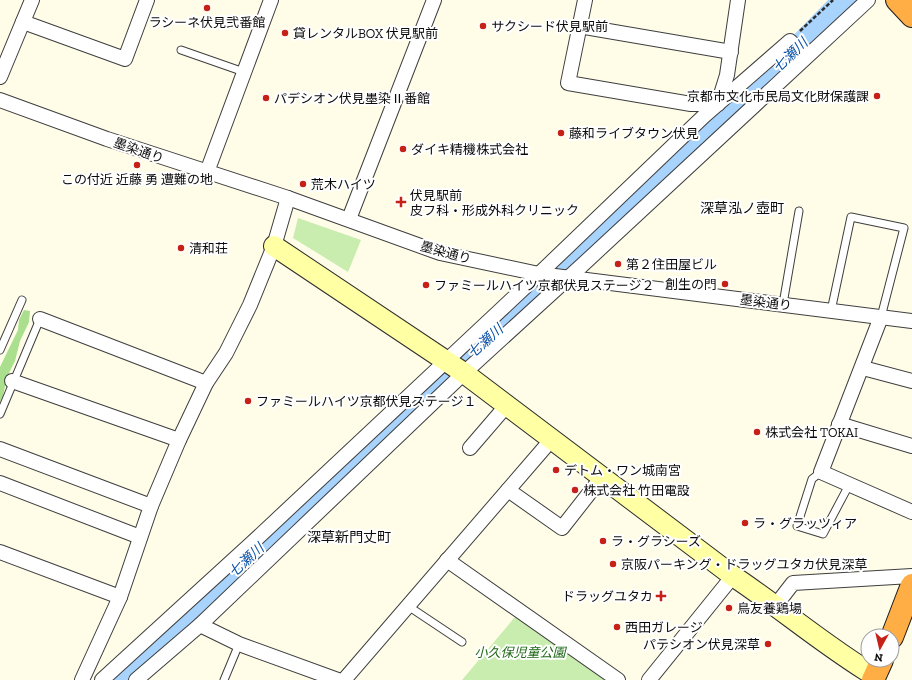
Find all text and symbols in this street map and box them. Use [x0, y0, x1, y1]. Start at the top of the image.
marker: ラシーネ伏見弐番館 [202, 3, 212, 13]
place label: ラシーネ伏見弐番館 [149, 15, 265, 30]
place label: サクシード伏見駅前 [491, 19, 608, 34]
marker: サクシード伏見駅前 [478, 21, 488, 31]
place label: 貸レンタルBOX 伏見駅前 [293, 26, 438, 41]
marker: 貸レンタルBOX 伏見駅前 [280, 28, 290, 38]
water label: 七瀬川 [769, 33, 813, 76]
place label: 京都市文化市民局文化財保護課 [687, 89, 869, 104]
place label: パデシオン伏見墨染Ⅱ番館 [274, 91, 430, 106]
marker: 京都市文化市民局文化財保護課 [872, 91, 882, 101]
marker: パデシオン伏見墨染Ⅱ番館 [261, 93, 271, 103]
place label: 藤和ライブタウン伏見 [569, 126, 699, 141]
marker: 藤和ライブタウン伏見 [556, 128, 566, 138]
street label: 墨染通り [112, 135, 166, 166]
place label: ダイキ精機株式会社 [411, 142, 528, 157]
marker: ダイキ精機株式会社 [398, 144, 408, 154]
marker: この付近 近藤 勇 遭難の地 [132, 160, 142, 170]
place label: この付近 近藤 勇 遭難の地 [61, 172, 213, 187]
place label: 荒木ハイツ [311, 177, 376, 192]
marker: 荒木ハイツ [298, 179, 308, 189]
place label: 伏見駅前 皮フ科・形成外科クリニック [410, 188, 579, 218]
marker: 伏見駅前 皮フ科・形成外科クリニック [395, 196, 407, 208]
district label: 深草泓ノ壺町 [700, 200, 784, 217]
street label: 墨染通り [419, 239, 473, 266]
place label: 清和荘 [189, 241, 228, 256]
marker: 清和荘 [176, 243, 186, 253]
place label: 第２住田屋ビル [626, 257, 717, 272]
marker: 第２住田屋ビル [613, 259, 623, 269]
place label: 創生の門 [665, 277, 717, 292]
place label: ファミールハイツ京都伏見ステージ２ [434, 278, 654, 293]
marker: 創生の門 [720, 279, 730, 289]
marker: ファミールハイツ京都伏見ステージ２ [421, 280, 431, 290]
street label: 墨染通り [739, 292, 793, 313]
water label: 七瀬川 [464, 320, 508, 362]
place label: ファミールハイツ京都伏見ステージ１ [256, 394, 476, 409]
marker: ファミールハイツ京都伏見ステージ１ [243, 396, 253, 406]
place label: 株式会社 TOKAI [765, 425, 858, 440]
marker: 株式会社 TOKAI [752, 427, 762, 437]
place label: デトム・ワン城南宮 [564, 463, 681, 478]
marker: デトム・ワン城南宮 [551, 465, 561, 475]
place label: 株式会社 竹田電設 [583, 483, 690, 498]
marker: 株式会社 竹田電設 [570, 485, 580, 495]
place label: ラ・グラッツィア [753, 516, 857, 531]
marker: ラ・グラッツィア [740, 518, 750, 528]
district label: 深草新門丈町 [307, 529, 391, 546]
place label: ラ・グラシーズ [611, 534, 701, 549]
marker: ラ・グラシーズ [598, 536, 608, 546]
water label: 七瀬川 [225, 538, 269, 581]
place label: 京阪パーキング・ドラッグユタカ伏見深草 [621, 557, 868, 572]
marker: 京阪パーキング・ドラッグユタカ伏見深草 [608, 559, 618, 569]
place label: ドラッグユタカ [562, 589, 653, 604]
marker: ドラッグユタカ [656, 591, 666, 601]
place label: 鳥友養鶏場 [737, 601, 802, 616]
marker: 鳥友養鶏場 [724, 603, 734, 613]
place label: 西田ガレージ [625, 620, 703, 635]
marker: 西田ガレージ [612, 622, 622, 632]
north arrow [860, 628, 900, 668]
place label: パテシオン伏見深草 [643, 637, 760, 652]
marker: パテシオン伏見深草 [763, 639, 773, 649]
park label: 小久保児童公園 [474, 645, 567, 660]
text: N [873, 650, 884, 664]

